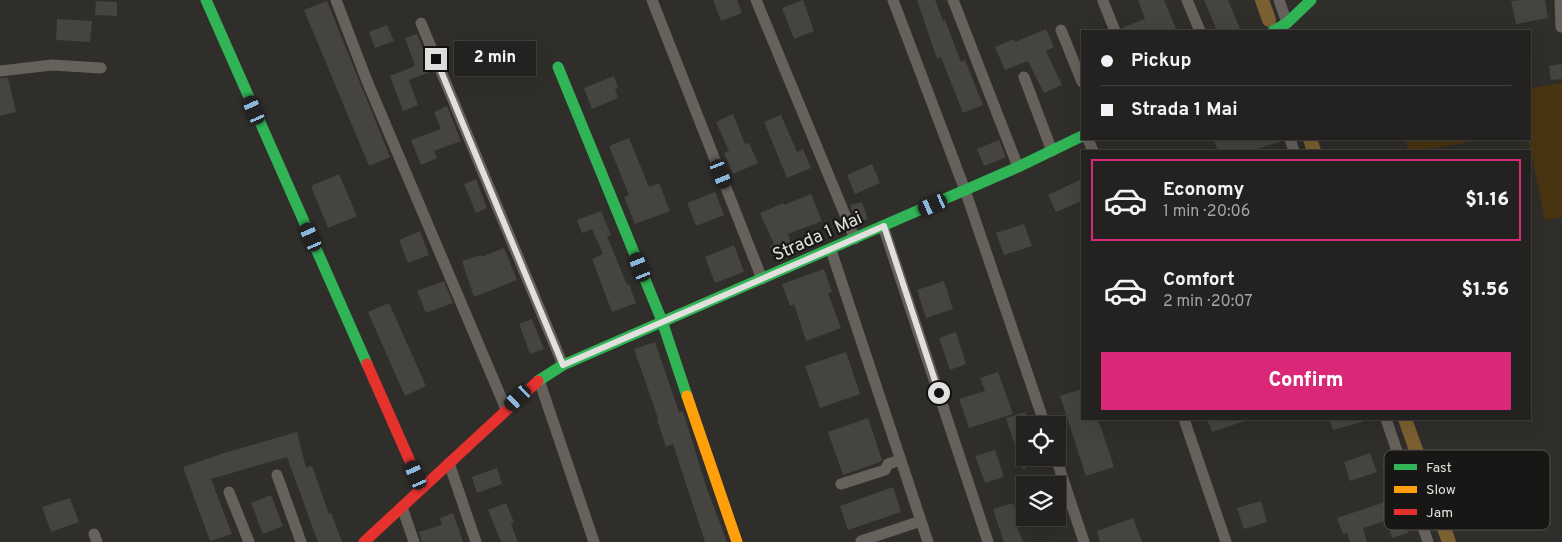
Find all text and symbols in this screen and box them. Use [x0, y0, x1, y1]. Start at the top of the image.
callout: 2 min [454, 42, 536, 76]
route end [425, 48, 447, 70]
text: 2 min [474, 48, 516, 68]
text: Pickup [1131, 49, 1191, 73]
car [241, 93, 266, 127]
text: Strada 1 Mai [1131, 98, 1238, 122]
car [708, 157, 733, 191]
icon: car [1103, 178, 1148, 223]
text: Economy [1163, 178, 1244, 202]
text: $1.16 [1465, 188, 1509, 212]
car [916, 192, 949, 218]
text: 1 min · 20:06 [1163, 202, 1250, 222]
street label: Strada 1 Mai [769, 207, 866, 267]
car [298, 220, 323, 254]
car [627, 250, 652, 284]
icon: car [1103, 268, 1148, 313]
text: Comfort [1163, 268, 1235, 292]
text: $1.56 [1461, 278, 1509, 302]
text: 2 min · 20:07 [1163, 292, 1253, 312]
button: Confirm [1101, 352, 1511, 410]
car [501, 382, 534, 414]
route start [928, 382, 950, 404]
map controls [1016, 416, 1066, 526]
button: locate [1016, 416, 1066, 466]
legend [1384, 450, 1550, 530]
car [403, 458, 428, 492]
text: Fast [1426, 460, 1452, 477]
button: layers [1016, 476, 1066, 526]
text: Slow [1426, 482, 1456, 499]
text: Jam [1426, 505, 1453, 522]

